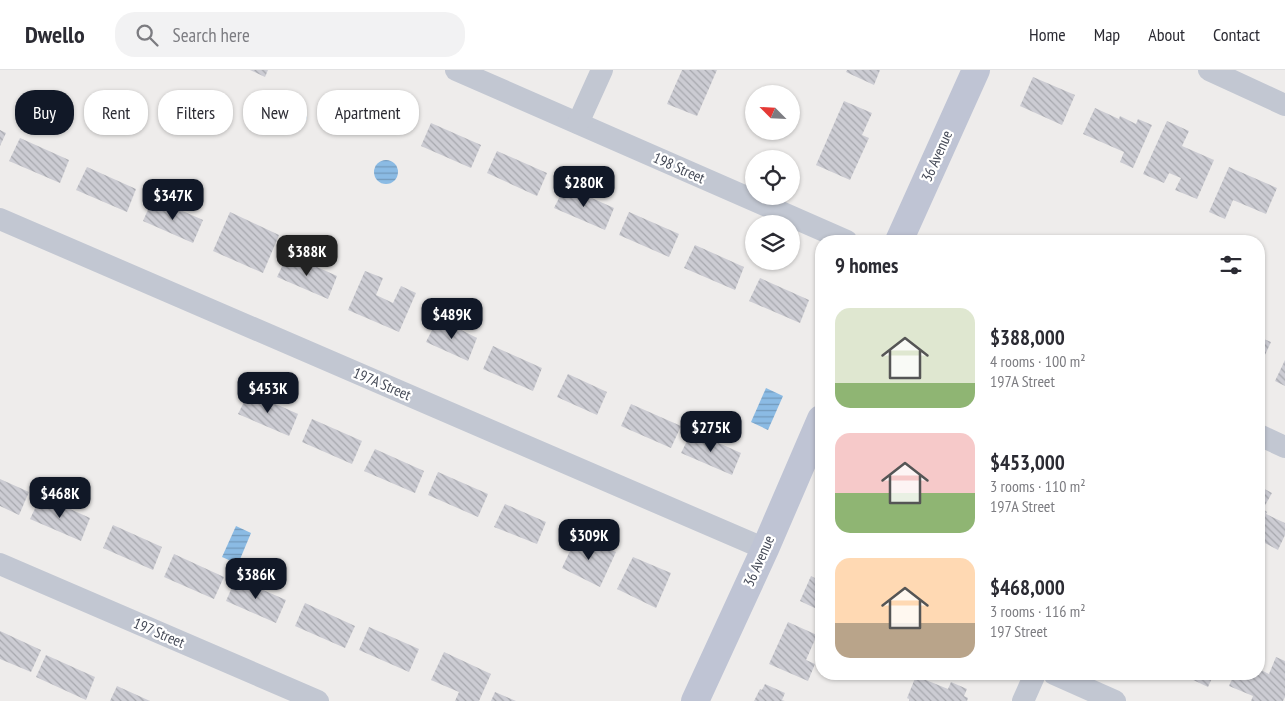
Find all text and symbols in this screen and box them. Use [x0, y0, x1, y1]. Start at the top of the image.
search box [115, 12, 465, 57]
text: Dwello [25, 19, 85, 50]
icon: search [133, 21, 161, 49]
text: Search here [173, 23, 250, 47]
text: Home [1029, 23, 1066, 46]
text: Map [1094, 23, 1120, 46]
text: About [1148, 23, 1185, 46]
text: Contact [1213, 23, 1260, 46]
north arrow [745, 85, 800, 140]
map controls [745, 85, 800, 270]
chip: Buy [15, 90, 74, 135]
chip: Rent [84, 90, 148, 135]
chip: Filters [158, 90, 233, 135]
chip: New [243, 90, 307, 135]
chip: Apartment [317, 90, 419, 135]
street label: 36 Avenue [917, 127, 956, 184]
street label: 198 Street [650, 148, 708, 187]
button: locate [745, 150, 800, 205]
pin: $280K [549, 166, 619, 208]
text: $280K [565, 172, 603, 192]
pin: $347K [138, 178, 208, 221]
text: $347K [154, 185, 192, 205]
button: layers [745, 215, 800, 270]
pin: $388K [272, 234, 342, 277]
text: $388K [288, 241, 326, 261]
icon: filters [1217, 251, 1245, 279]
text: 9 homes [835, 252, 898, 279]
pin: $489K [417, 298, 487, 340]
text: $489K [433, 304, 471, 324]
text: $388,000 [990, 324, 1065, 351]
icon: home [875, 328, 935, 388]
text: 4 rooms · 100 m² [990, 351, 1086, 371]
street label: 197A Street [350, 363, 414, 404]
text: 197A Street [990, 371, 1055, 391]
pin: $453K [233, 372, 303, 414]
text: $453K [249, 378, 287, 398]
pin: $275K [676, 410, 746, 453]
text: $275K [692, 417, 730, 437]
text: $453,000 [990, 449, 1065, 476]
icon: home [875, 453, 935, 513]
pin: $468K [25, 476, 95, 519]
text: 3 rooms · 110 m² [990, 476, 1086, 496]
text: $468K [41, 483, 79, 503]
text: 197A Street [990, 496, 1055, 516]
pin: $309K [554, 518, 624, 561]
text: $309K [570, 525, 608, 545]
street label: 36 Avenue [739, 532, 778, 589]
pin: $386K [221, 558, 291, 600]
text: $386K [237, 564, 275, 584]
text: $468,000 [990, 574, 1065, 601]
icon: home [875, 578, 935, 638]
text: 3 rooms · 116 m² [990, 601, 1086, 621]
street label: 197 Street [131, 613, 188, 652]
text: 197 Street [990, 621, 1047, 641]

